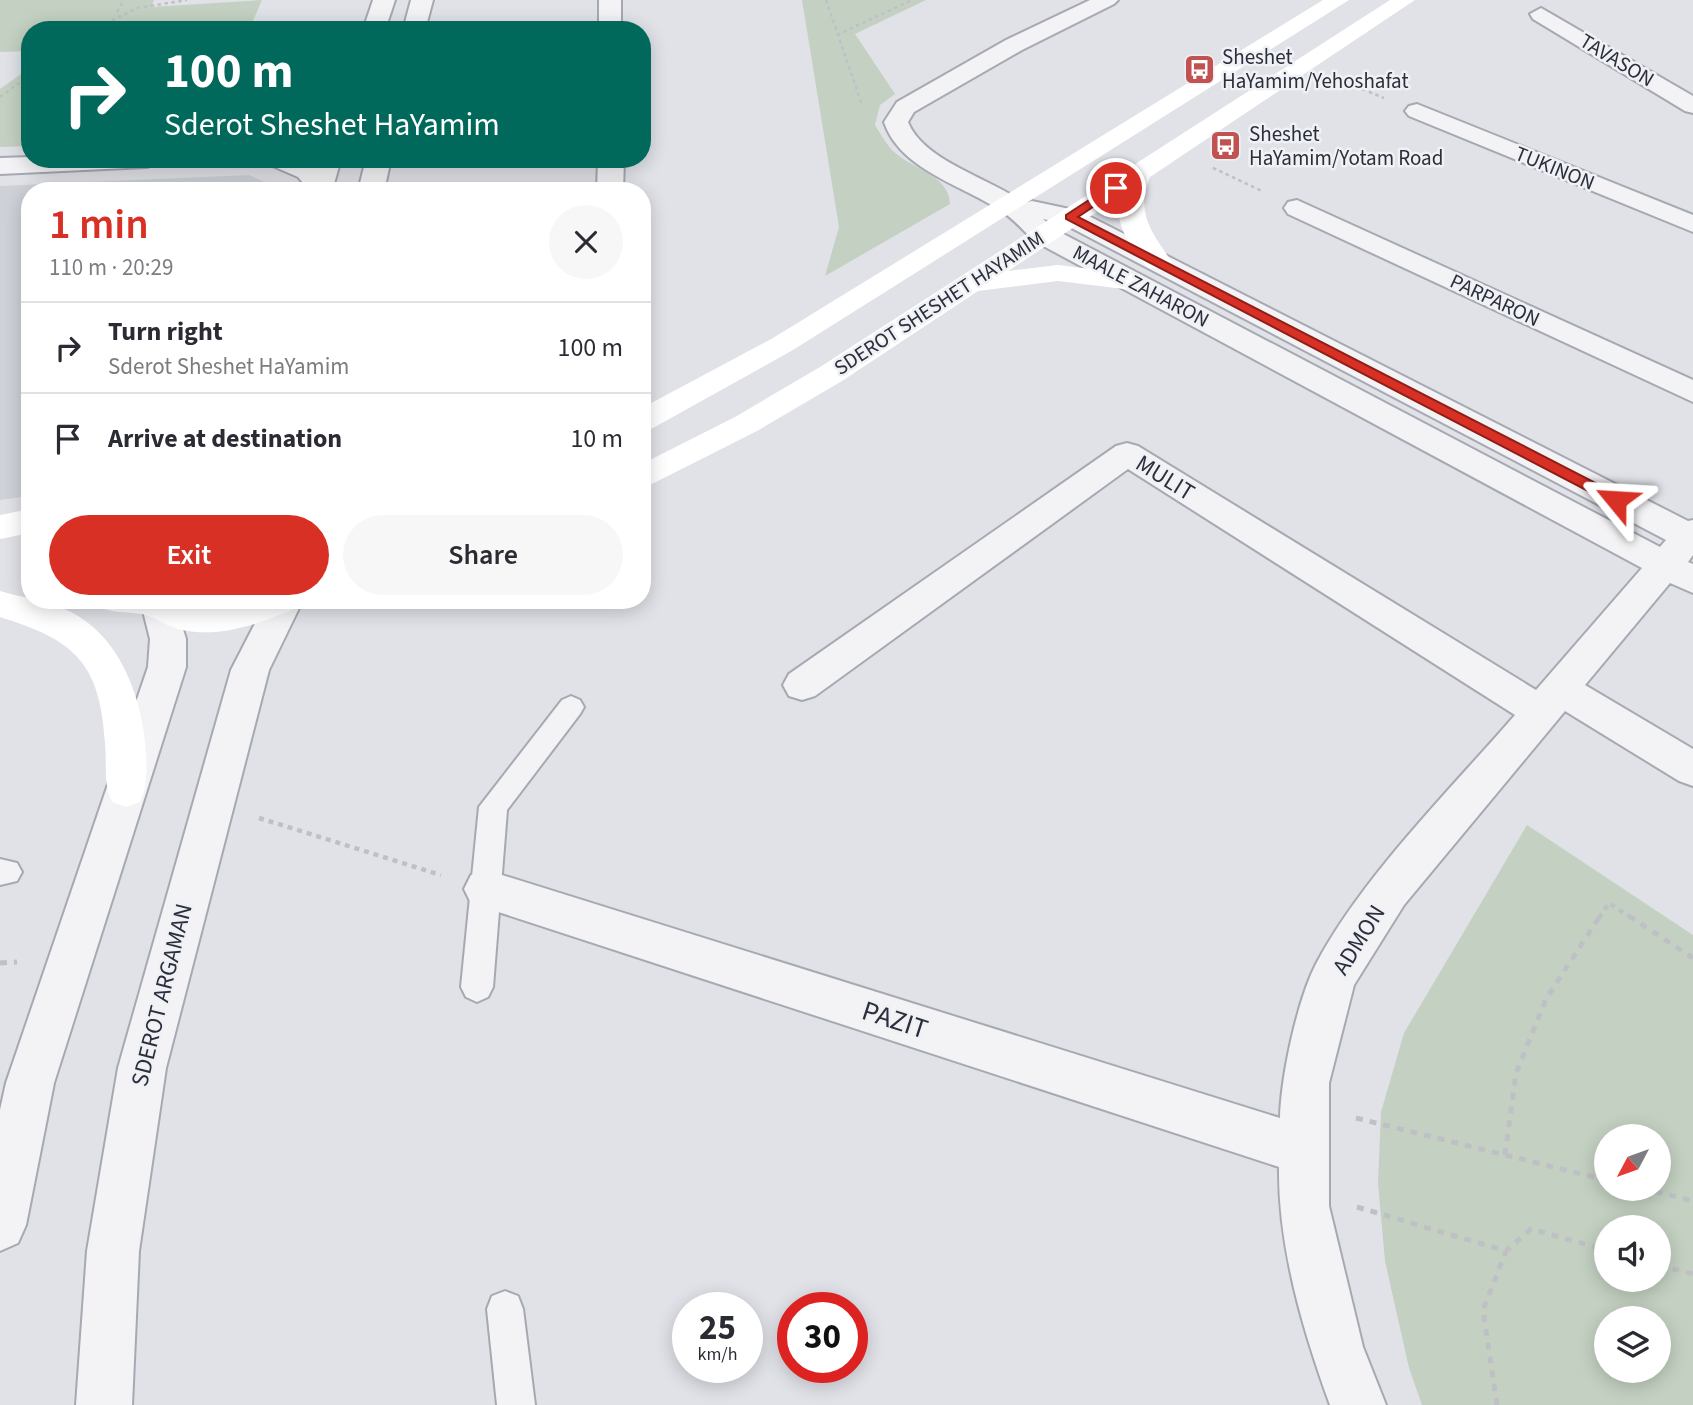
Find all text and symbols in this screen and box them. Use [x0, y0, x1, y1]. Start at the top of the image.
street label: TAVASON [1574, 26, 1660, 94]
text: 100 m [164, 37, 293, 107]
place label: Sheshet HaYamim/Yehoshafat [1222, 42, 1409, 96]
icon: right [49, 49, 140, 140]
bus stop icon: Sheshet HaYamim/Yehoshafat [1182, 52, 1216, 86]
text: Sderot Sheshet HaYamim [164, 102, 500, 148]
place label: Sheshet HaYamim/Yotam Road [1249, 119, 1443, 173]
bus stop icon: Sheshet HaYamim/Yotam Road [1209, 129, 1243, 163]
street label: TUKINON [1511, 138, 1599, 198]
pin [1086, 158, 1146, 218]
icon: arrive [1097, 169, 1135, 207]
text: 1 min [49, 195, 149, 255]
button: close [549, 205, 623, 279]
street label: SDEROT SHESHET HAYAMIM [828, 224, 1050, 382]
street label: MAALE ZAHARON [1067, 237, 1215, 335]
text: 110 m · 20:29 [49, 251, 173, 284]
street label: PARPARON [1445, 266, 1545, 334]
text: Turn right [108, 313, 223, 350]
icon: right [49, 329, 87, 367]
text: 100 m [557, 329, 623, 366]
text: Sderot Sheshet HaYamim [108, 350, 349, 383]
icon: arrive [49, 420, 87, 458]
text: Arrive at destination [108, 420, 342, 457]
text: 10 m [570, 420, 623, 457]
street label: MULIT [1129, 446, 1201, 510]
position arrow [1579, 463, 1653, 537]
button: Exit [49, 515, 329, 595]
button: Share [343, 515, 623, 595]
street label: ADMON [1324, 898, 1394, 982]
street label: SDEROT ARGAMAN [122, 900, 202, 1090]
street label: PAZIT [857, 991, 933, 1049]
north arrow [1594, 1124, 1671, 1200]
map controls [1594, 1124, 1671, 1383]
button: sound [1594, 1215, 1671, 1292]
speed limit sign: 30 [777, 1292, 868, 1383]
text: 25 [699, 1303, 736, 1353]
button: layers [1594, 1306, 1671, 1383]
text: km/h [698, 1342, 737, 1367]

